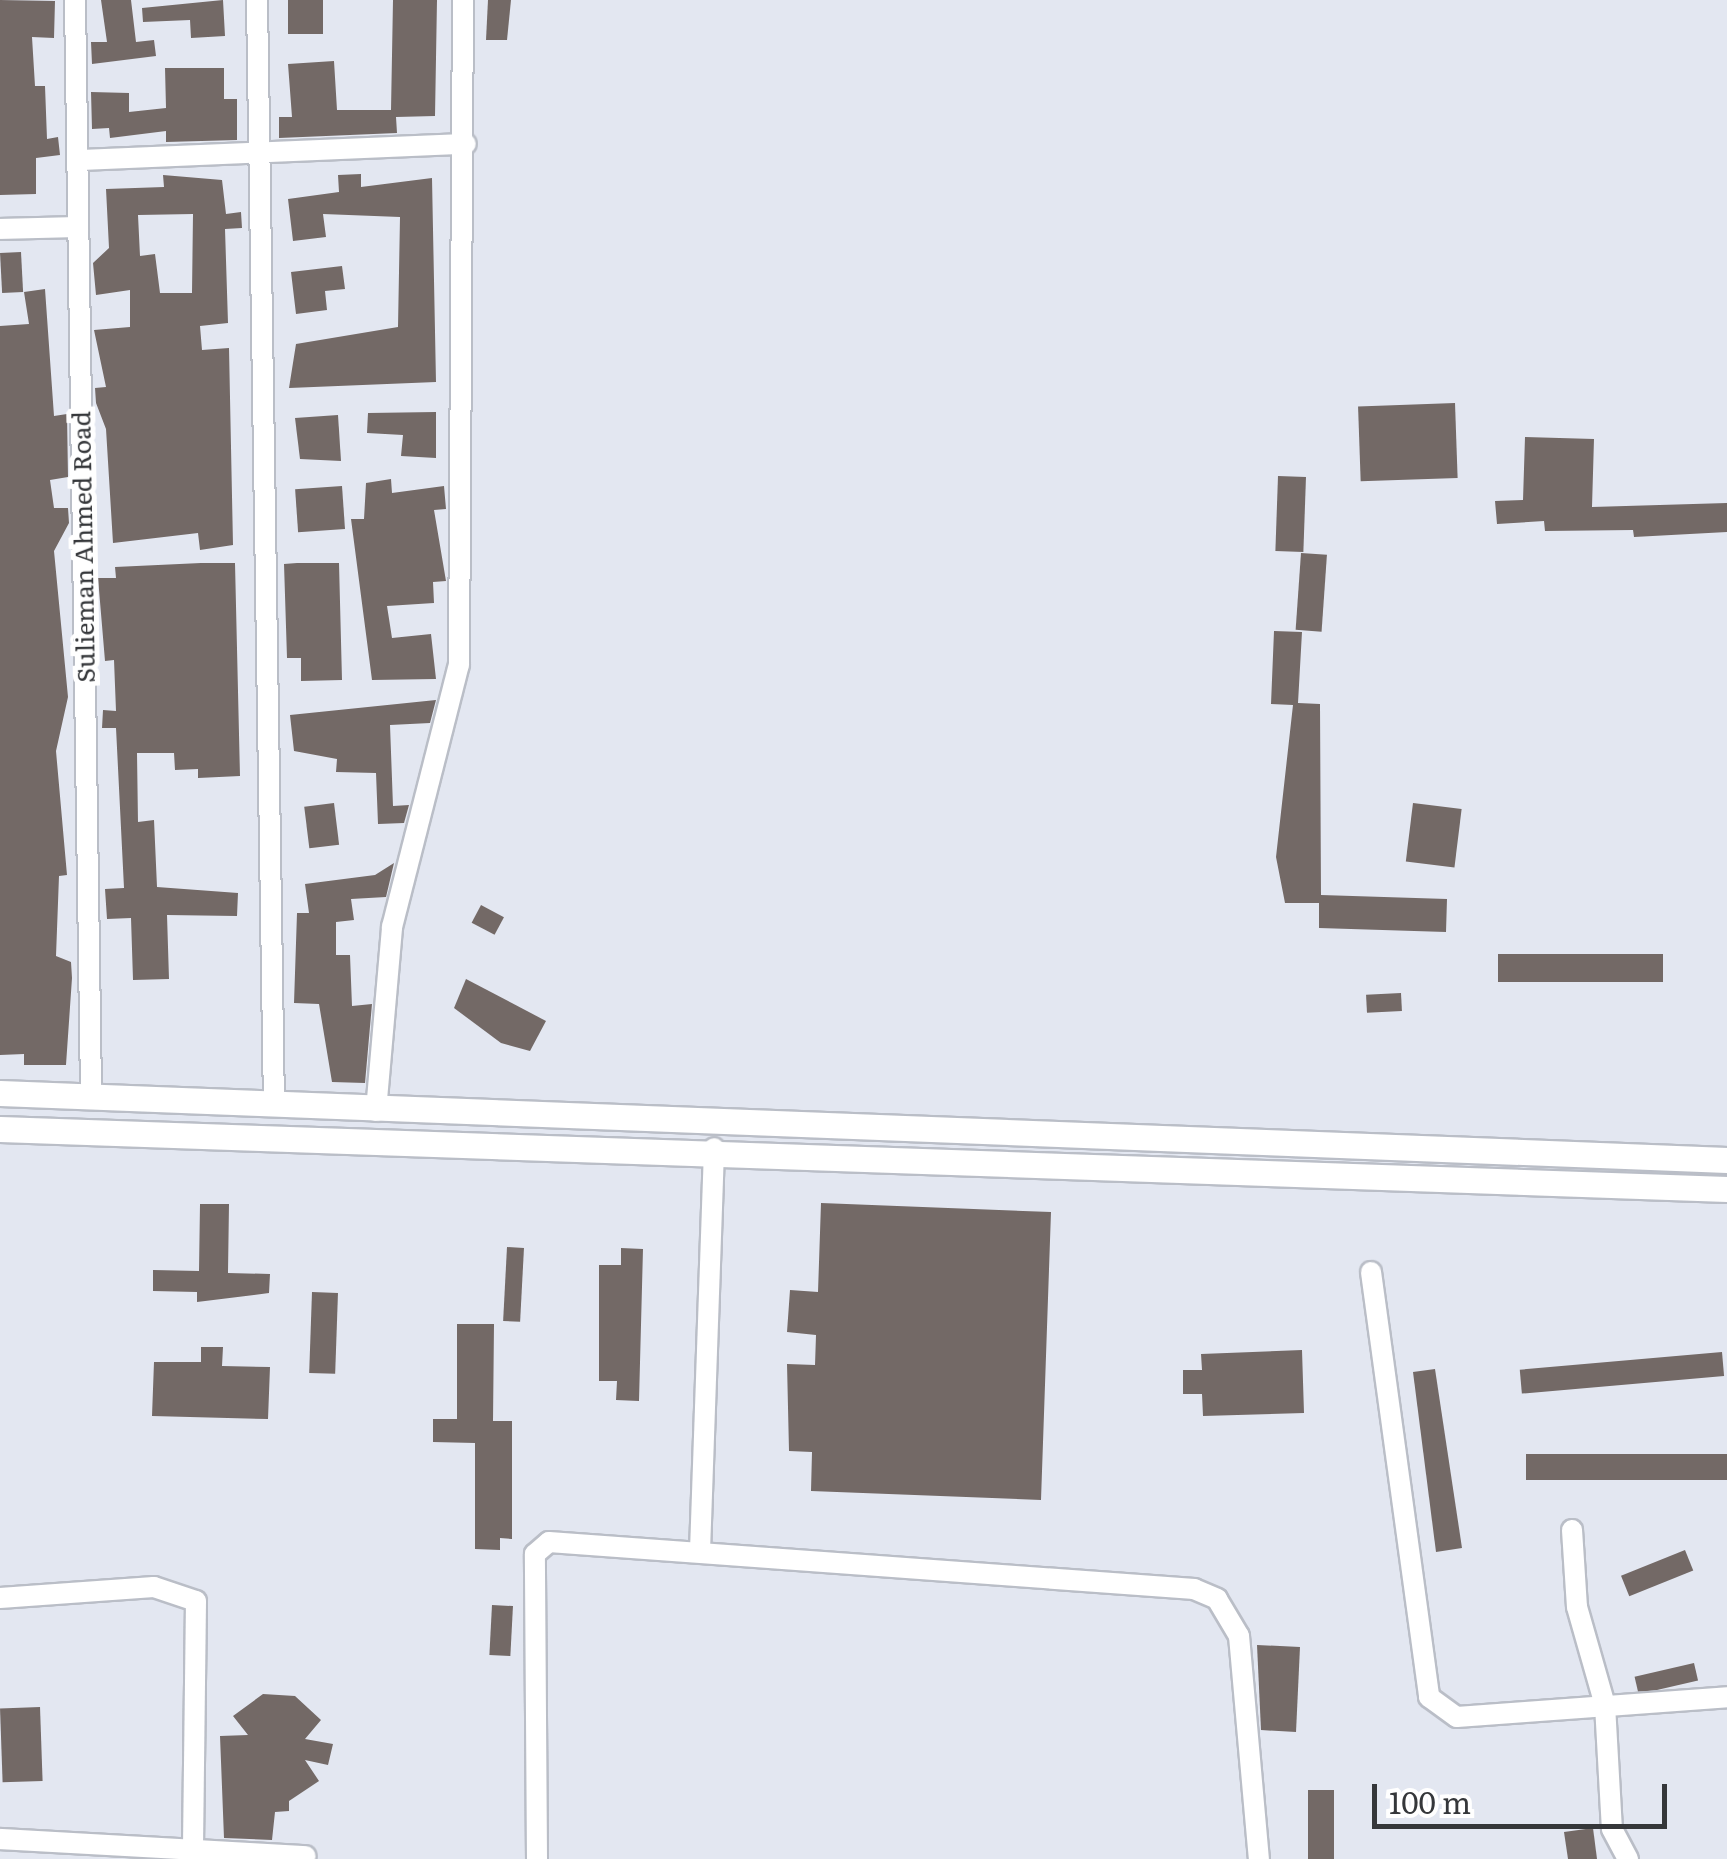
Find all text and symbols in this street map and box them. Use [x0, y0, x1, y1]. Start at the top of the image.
street label: Sulieman Ahmed Road [66, 411, 100, 683]
scale bar [1377, 1764, 1672, 1826]
text: 100 m [1389, 1779, 1471, 1823]

